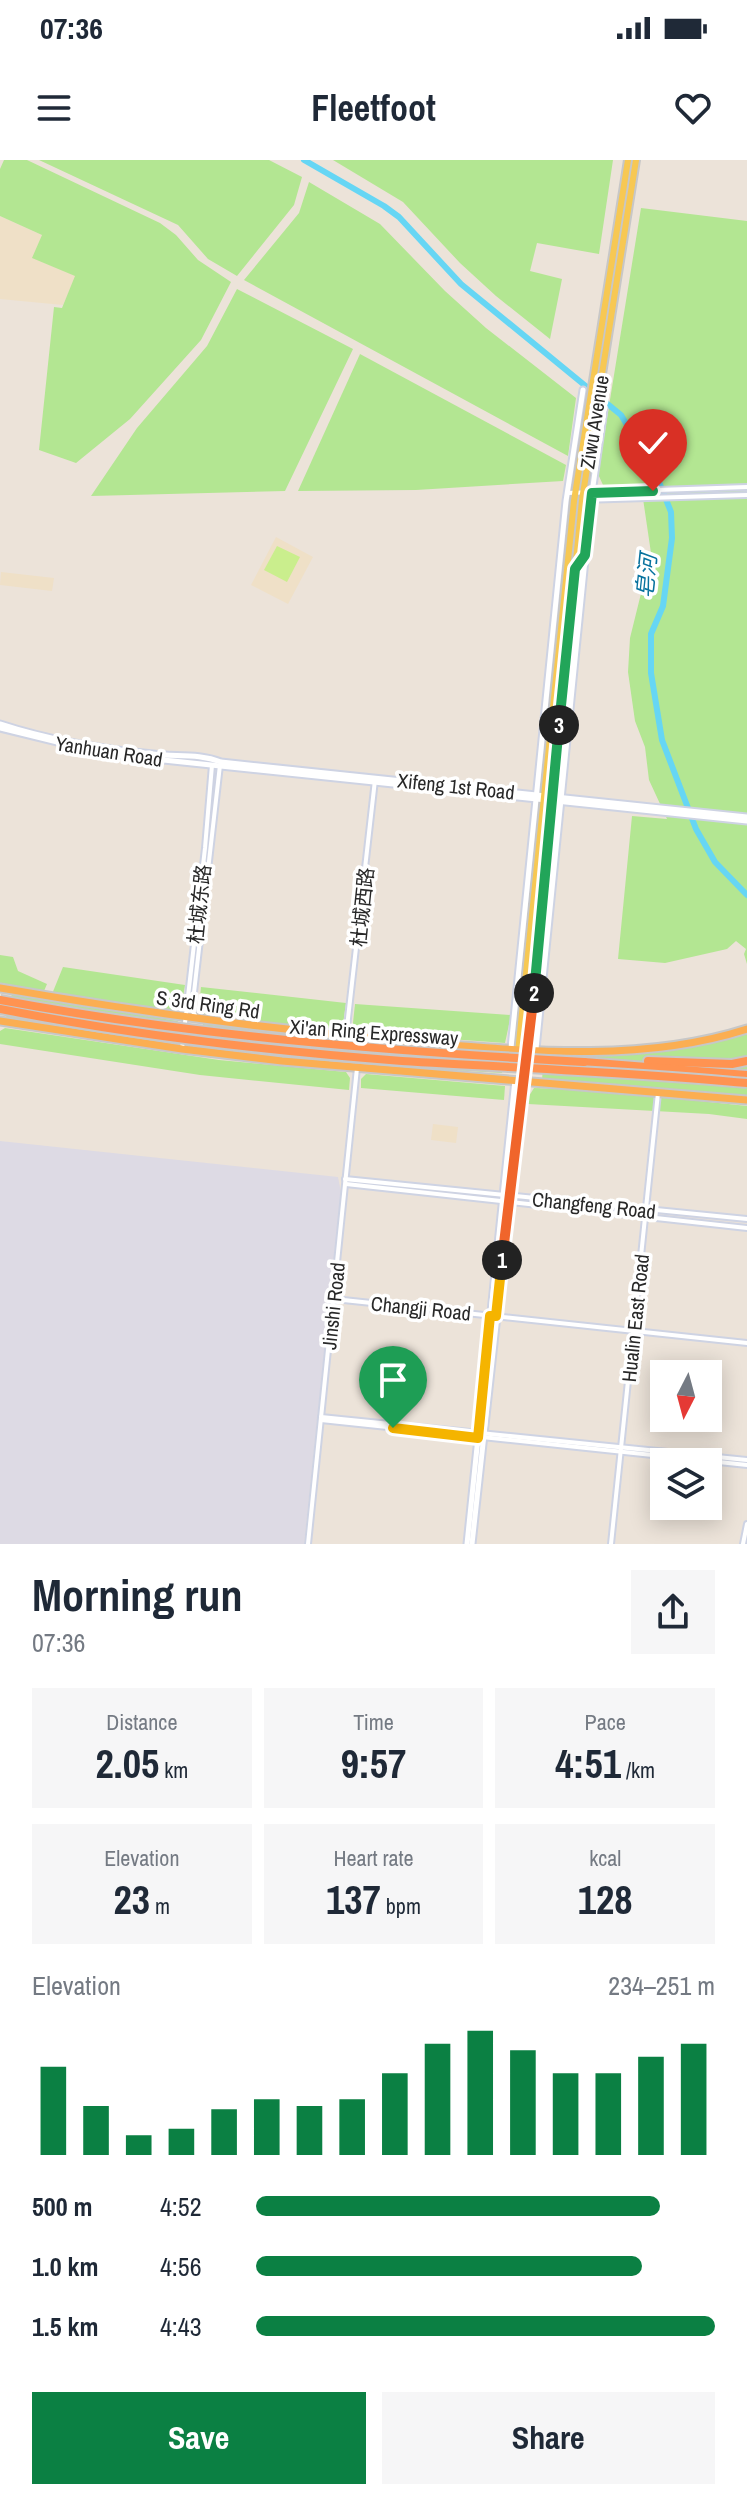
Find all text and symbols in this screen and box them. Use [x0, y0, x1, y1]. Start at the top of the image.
text: 07:36 [40, 8, 103, 48]
text: Fleetfoot [311, 84, 436, 132]
icon: menu [32, 86, 76, 130]
icon: heart [671, 86, 715, 130]
street label: Ziwu Avenue [573, 373, 615, 471]
pin [619, 409, 687, 491]
icon: check [631, 421, 675, 465]
water label: 皂河 [629, 549, 664, 599]
pin: 3 [539, 705, 579, 745]
text: 3 [554, 710, 564, 740]
street label: Yanhuan Road [53, 729, 165, 773]
street label: Xifeng 1st Road [396, 766, 516, 806]
street label: 杜城东路 [181, 863, 217, 945]
street label: 杜城西路 [344, 866, 380, 948]
pin: 2 [514, 973, 554, 1013]
text: 2 [529, 978, 539, 1008]
street label: S 3rd Ring Rd [155, 983, 261, 1025]
street label: Xi'an Ring Expressway [289, 1013, 460, 1051]
street label: Changfeng Road [531, 1185, 657, 1225]
pin: 1 [482, 1240, 522, 1280]
text: 1 [497, 1245, 507, 1275]
street label: Hualin East Road [615, 1253, 655, 1383]
street label: Jinshi Road [315, 1261, 351, 1351]
street label: Changji Road [370, 1289, 472, 1327]
pin [359, 1346, 427, 1428]
icon: arrive [371, 1358, 415, 1402]
north arrow [650, 1360, 722, 1432]
map controls [650, 1360, 722, 1520]
button: layers [650, 1448, 722, 1520]
text: Morning run [32, 1565, 242, 1625]
button: share [631, 1570, 715, 1654]
text: 07:36 [32, 1625, 85, 1660]
text: Distance [106, 1707, 177, 1737]
text: Time [353, 1707, 394, 1737]
text: Pace [585, 1707, 626, 1737]
text: 2.05 [95, 1737, 159, 1790]
text: 9:57 [341, 1737, 406, 1790]
text: 4:51 [555, 1737, 621, 1790]
text: km [159, 1755, 188, 1785]
text: /km [621, 1755, 655, 1785]
text: Elevation [104, 1843, 179, 1873]
text: Heart rate [333, 1843, 414, 1873]
text: kcal [589, 1843, 621, 1873]
text: 23 [114, 1873, 150, 1926]
text: 137 [326, 1873, 381, 1926]
text: 128 [578, 1873, 633, 1926]
text: m [150, 1891, 170, 1921]
text: bpm [381, 1891, 421, 1921]
text: Elevation [32, 1968, 121, 2003]
text: 234–251 m [608, 1968, 715, 2003]
text: 500 m [32, 2189, 92, 2224]
text: 4:52 [160, 2189, 202, 2224]
text: 1.0 km [32, 2249, 98, 2284]
text: 4:56 [160, 2249, 202, 2284]
text: 1.5 km [32, 2309, 98, 2344]
text: 4:43 [160, 2309, 202, 2344]
button: Save [32, 2392, 366, 2484]
button: Share [382, 2392, 715, 2484]

